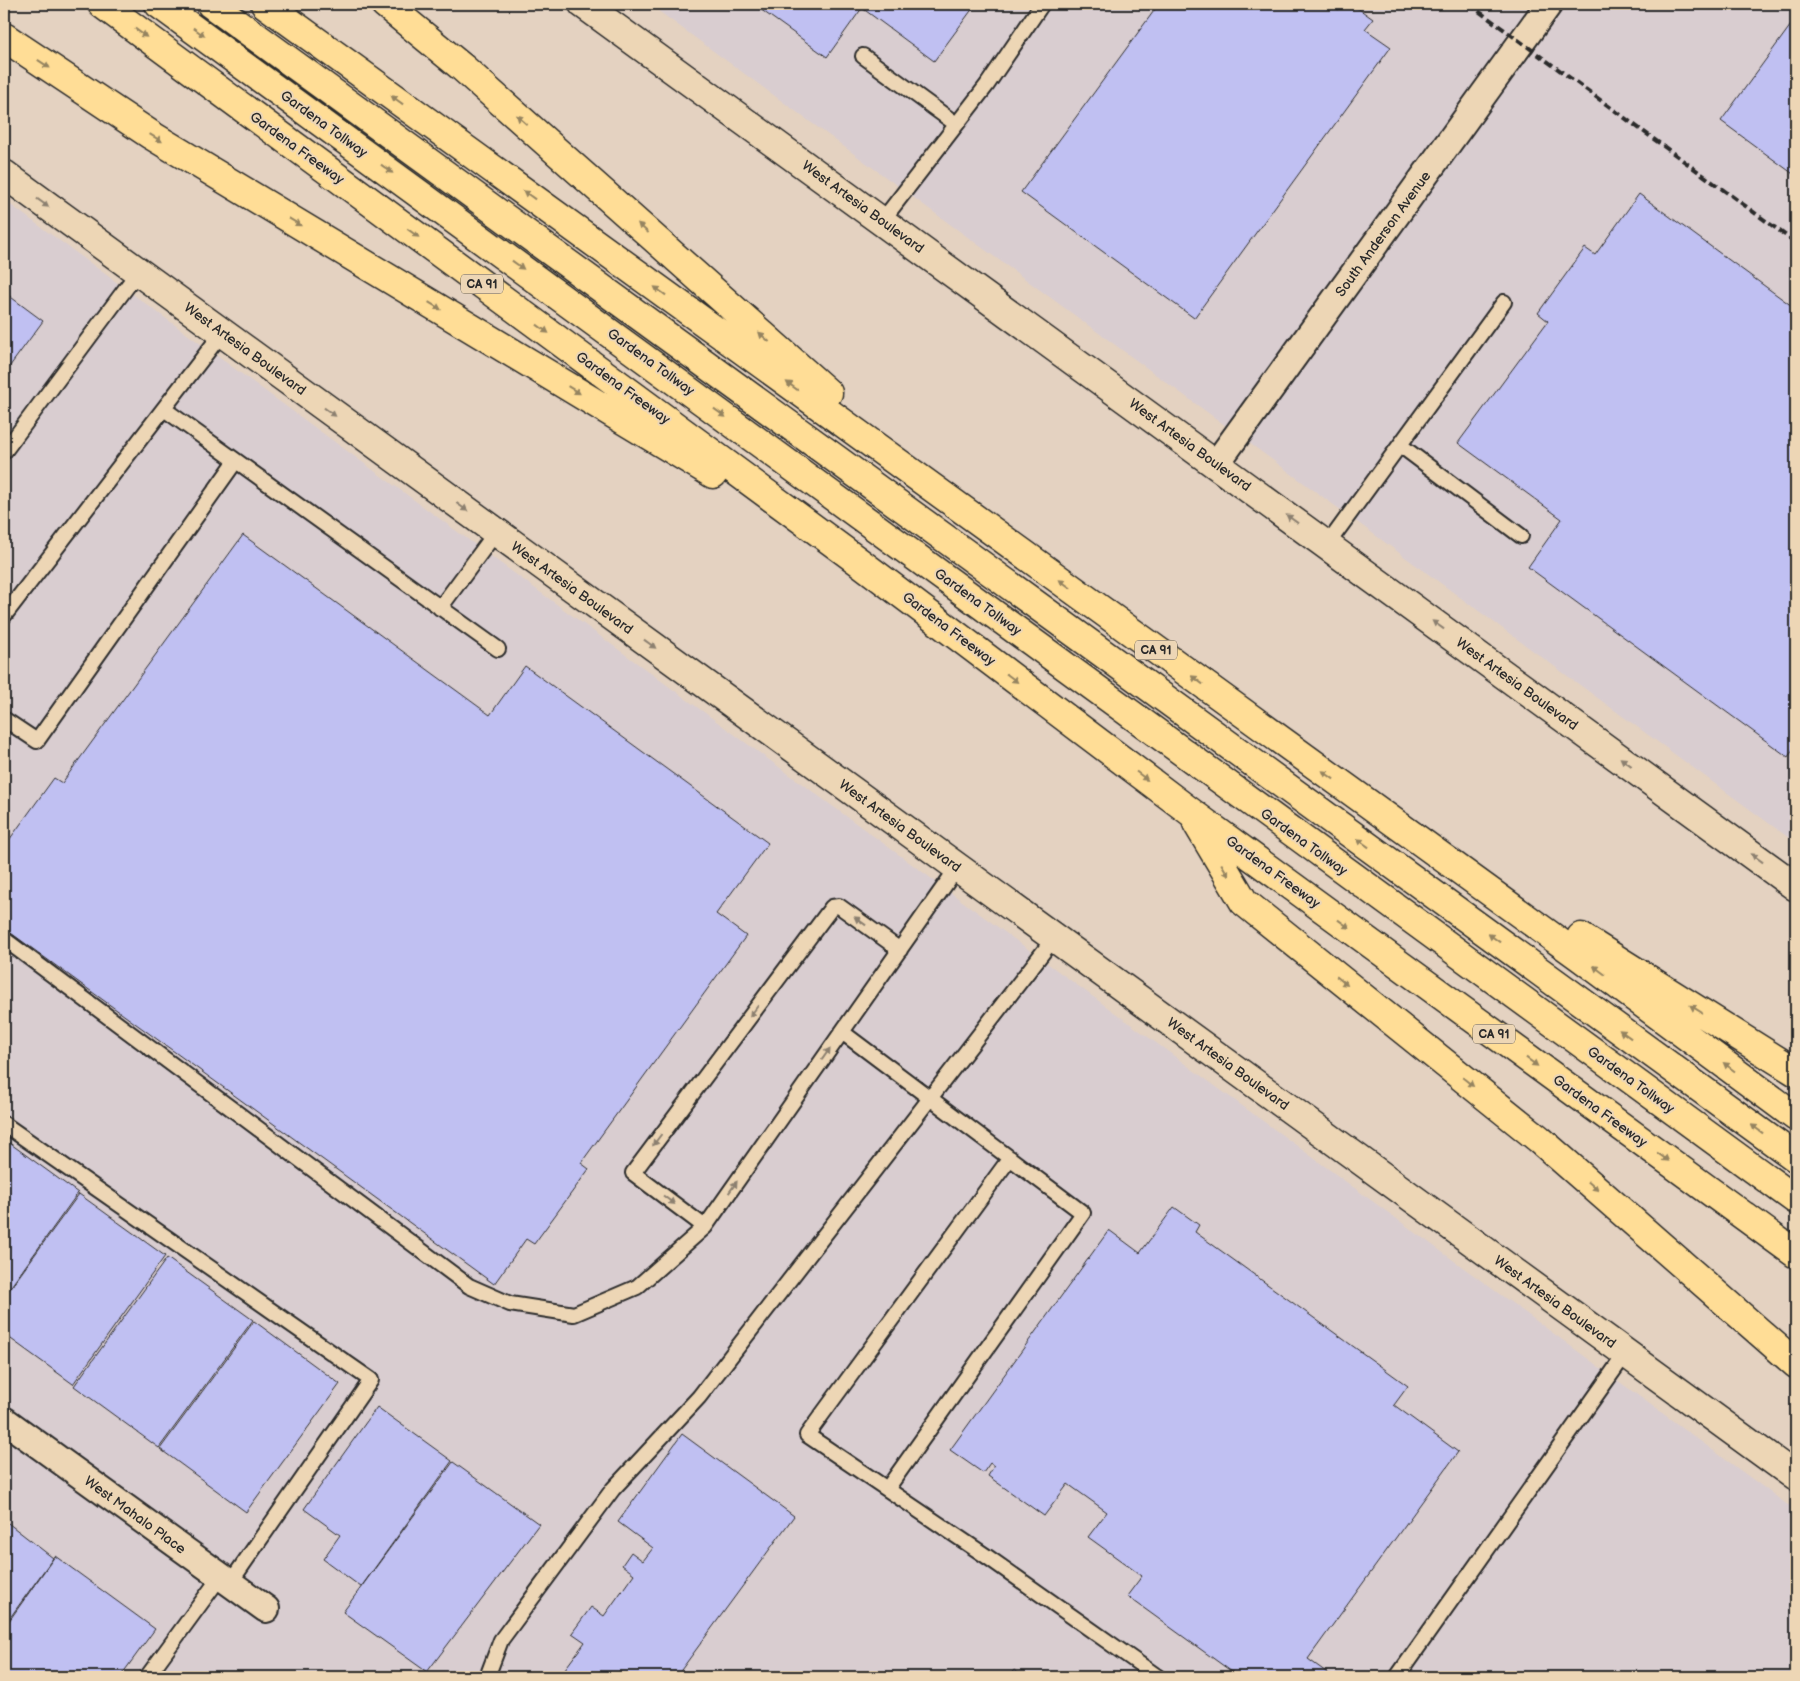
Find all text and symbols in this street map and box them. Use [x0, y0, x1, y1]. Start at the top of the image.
one-way arrow [134, 27, 147, 38]
one-way arrow [192, 27, 205, 38]
one-way arrow [38, 59, 51, 69]
street label: Gardena Tollway [277, 87, 371, 162]
one-way arrow [390, 95, 404, 105]
street label: Gardena Freeway [247, 108, 348, 188]
one-way arrow [515, 115, 528, 126]
one-way arrow [150, 133, 163, 142]
street label: West Artesia Boulevard [799, 157, 927, 257]
one-way arrow [380, 164, 393, 174]
street label: South Anderson Avenue [1332, 168, 1434, 300]
one-way arrow [522, 190, 535, 200]
one-way arrow [36, 198, 50, 208]
one-way arrow [289, 217, 302, 226]
one-way arrow [636, 223, 649, 234]
one-way arrow [406, 228, 419, 238]
one-way arrow [511, 260, 525, 270]
road number: CA 91 [461, 274, 503, 294]
one-way arrow [653, 286, 667, 296]
street label: West Artesia Boulevard [181, 299, 309, 399]
one-way arrow [428, 301, 441, 310]
one-way arrow [536, 324, 550, 334]
street label: Gardena Tollway [604, 325, 698, 400]
one-way arrow [758, 331, 771, 342]
street label: Gardena Freeway [573, 348, 674, 428]
one-way arrow [785, 381, 799, 391]
one-way arrow [567, 385, 580, 394]
street label: West Artesia Boulevard [1126, 395, 1254, 495]
one-way arrow [323, 406, 336, 417]
one-way arrow [713, 407, 726, 418]
one-way arrow [455, 502, 469, 512]
one-way arrow [1286, 514, 1299, 525]
street label: West Artesia Boulevard [508, 538, 636, 638]
street label: Gardena Tollway [931, 565, 1025, 640]
one-way arrow [1059, 579, 1072, 590]
street label: Gardena Freeway [899, 588, 1000, 670]
one-way arrow [1432, 620, 1445, 631]
street label: West Artesia Boulevard [1453, 634, 1581, 734]
one-way arrow [643, 639, 657, 649]
road number: CA 91 [1135, 640, 1177, 660]
one-way arrow [1005, 672, 1018, 683]
one-way arrow [1190, 675, 1204, 685]
one-way arrow [1619, 758, 1632, 768]
one-way arrow [1135, 770, 1148, 781]
one-way arrow [1322, 770, 1335, 780]
street label: West Artesia Boulevard [836, 776, 964, 876]
street label: Gardena Tollway [1257, 805, 1351, 880]
street label: Gardena Freeway [1223, 832, 1324, 912]
one-way arrow [1357, 837, 1370, 848]
one-way arrow [1750, 853, 1764, 863]
one-way arrow [1221, 863, 1229, 878]
one-way arrow [853, 916, 867, 926]
one-way arrow [1337, 919, 1351, 929]
one-way arrow [1487, 933, 1501, 943]
one-way arrow [1593, 965, 1606, 976]
one-way arrow [1335, 975, 1348, 986]
one-way arrow [749, 1004, 760, 1017]
one-way arrow [1689, 1004, 1702, 1013]
street label: West Artesia Boulevard [1164, 1014, 1292, 1114]
road number: CA 91 [1473, 1024, 1515, 1044]
one-way arrow [1619, 1029, 1632, 1039]
street label: Gardena Tollway [1584, 1043, 1678, 1118]
one-way arrow [821, 1047, 831, 1061]
one-way arrow [1525, 1056, 1538, 1067]
one-way arrow [1722, 1062, 1736, 1072]
street label: Gardena Freeway [1550, 1071, 1651, 1151]
one-way arrow [1461, 1077, 1474, 1088]
one-way arrow [1751, 1124, 1764, 1135]
one-way arrow [652, 1133, 662, 1147]
one-way arrow [1656, 1152, 1670, 1162]
one-way arrow [728, 1180, 738, 1194]
one-way arrow [1586, 1181, 1599, 1192]
one-way arrow [662, 1195, 676, 1205]
street label: West Artesia Boulevard [1491, 1252, 1619, 1352]
street label: West Mahalo Place [81, 1472, 189, 1558]

